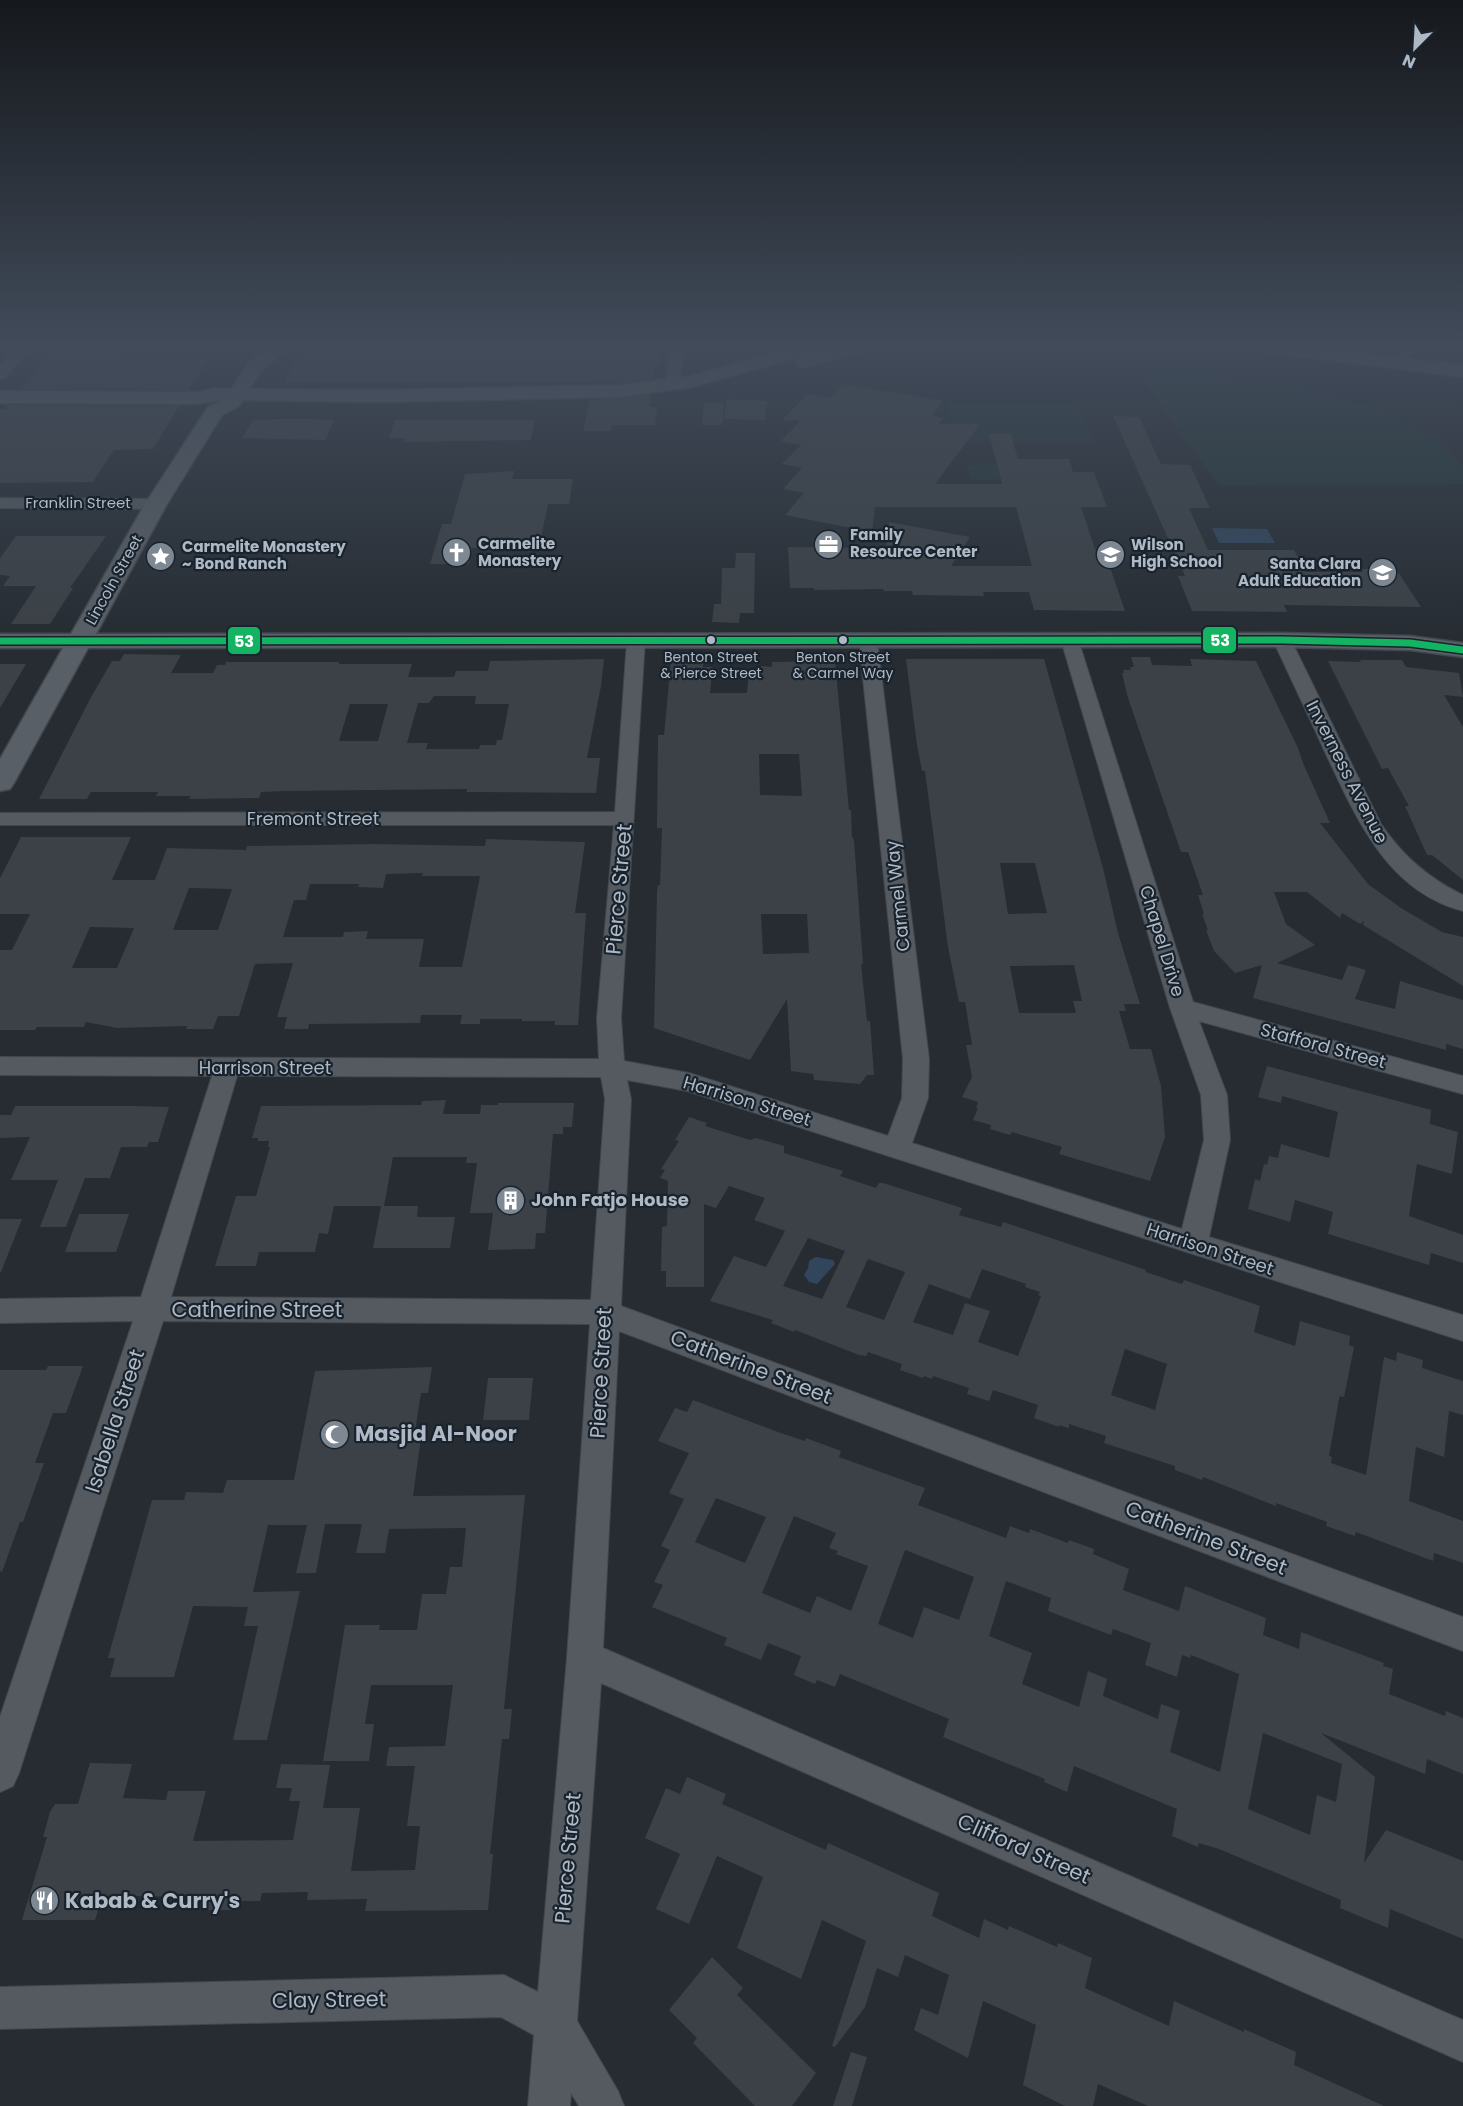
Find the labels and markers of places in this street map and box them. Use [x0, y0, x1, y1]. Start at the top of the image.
place label: Family Resource Center [850, 524, 978, 562]
office icon: Family Resource Center [813, 528, 845, 560]
place label: Carmelite Monastery [478, 533, 562, 571]
place label: Wilson High School [1131, 534, 1222, 572]
place label: Carmelite Monastery ~ Bond Ranch [182, 536, 346, 574]
church icon: Carmelite Monastery [441, 537, 473, 569]
school or university icon: Wilson High School [1094, 538, 1126, 570]
place icon: Carmelite Monastery ~ Bond Ranch [145, 540, 177, 572]
place label: Santa Clara Adult Education [1238, 553, 1361, 591]
school or university icon: Santa Clara Adult Education [1366, 557, 1398, 589]
marker: Benton Street & Pierce Street [705, 634, 717, 646]
marker: Benton Street & Carmel Way [837, 634, 849, 646]
place label: Benton Street & Pierce Street [660, 647, 762, 683]
place label: Benton Street & Carmel Way [793, 647, 894, 683]
building icon: John Fatjo House [494, 1184, 526, 1216]
place label: John Fatjo House [531, 1187, 689, 1212]
mosque icon: Masjid Al-Noor [318, 1418, 350, 1450]
place label: Masjid Al-Noor [355, 1419, 517, 1448]
restaurant icon: Kabab & Curry's [28, 1885, 60, 1917]
place label: Kabab & Curry's [65, 1886, 240, 1915]

